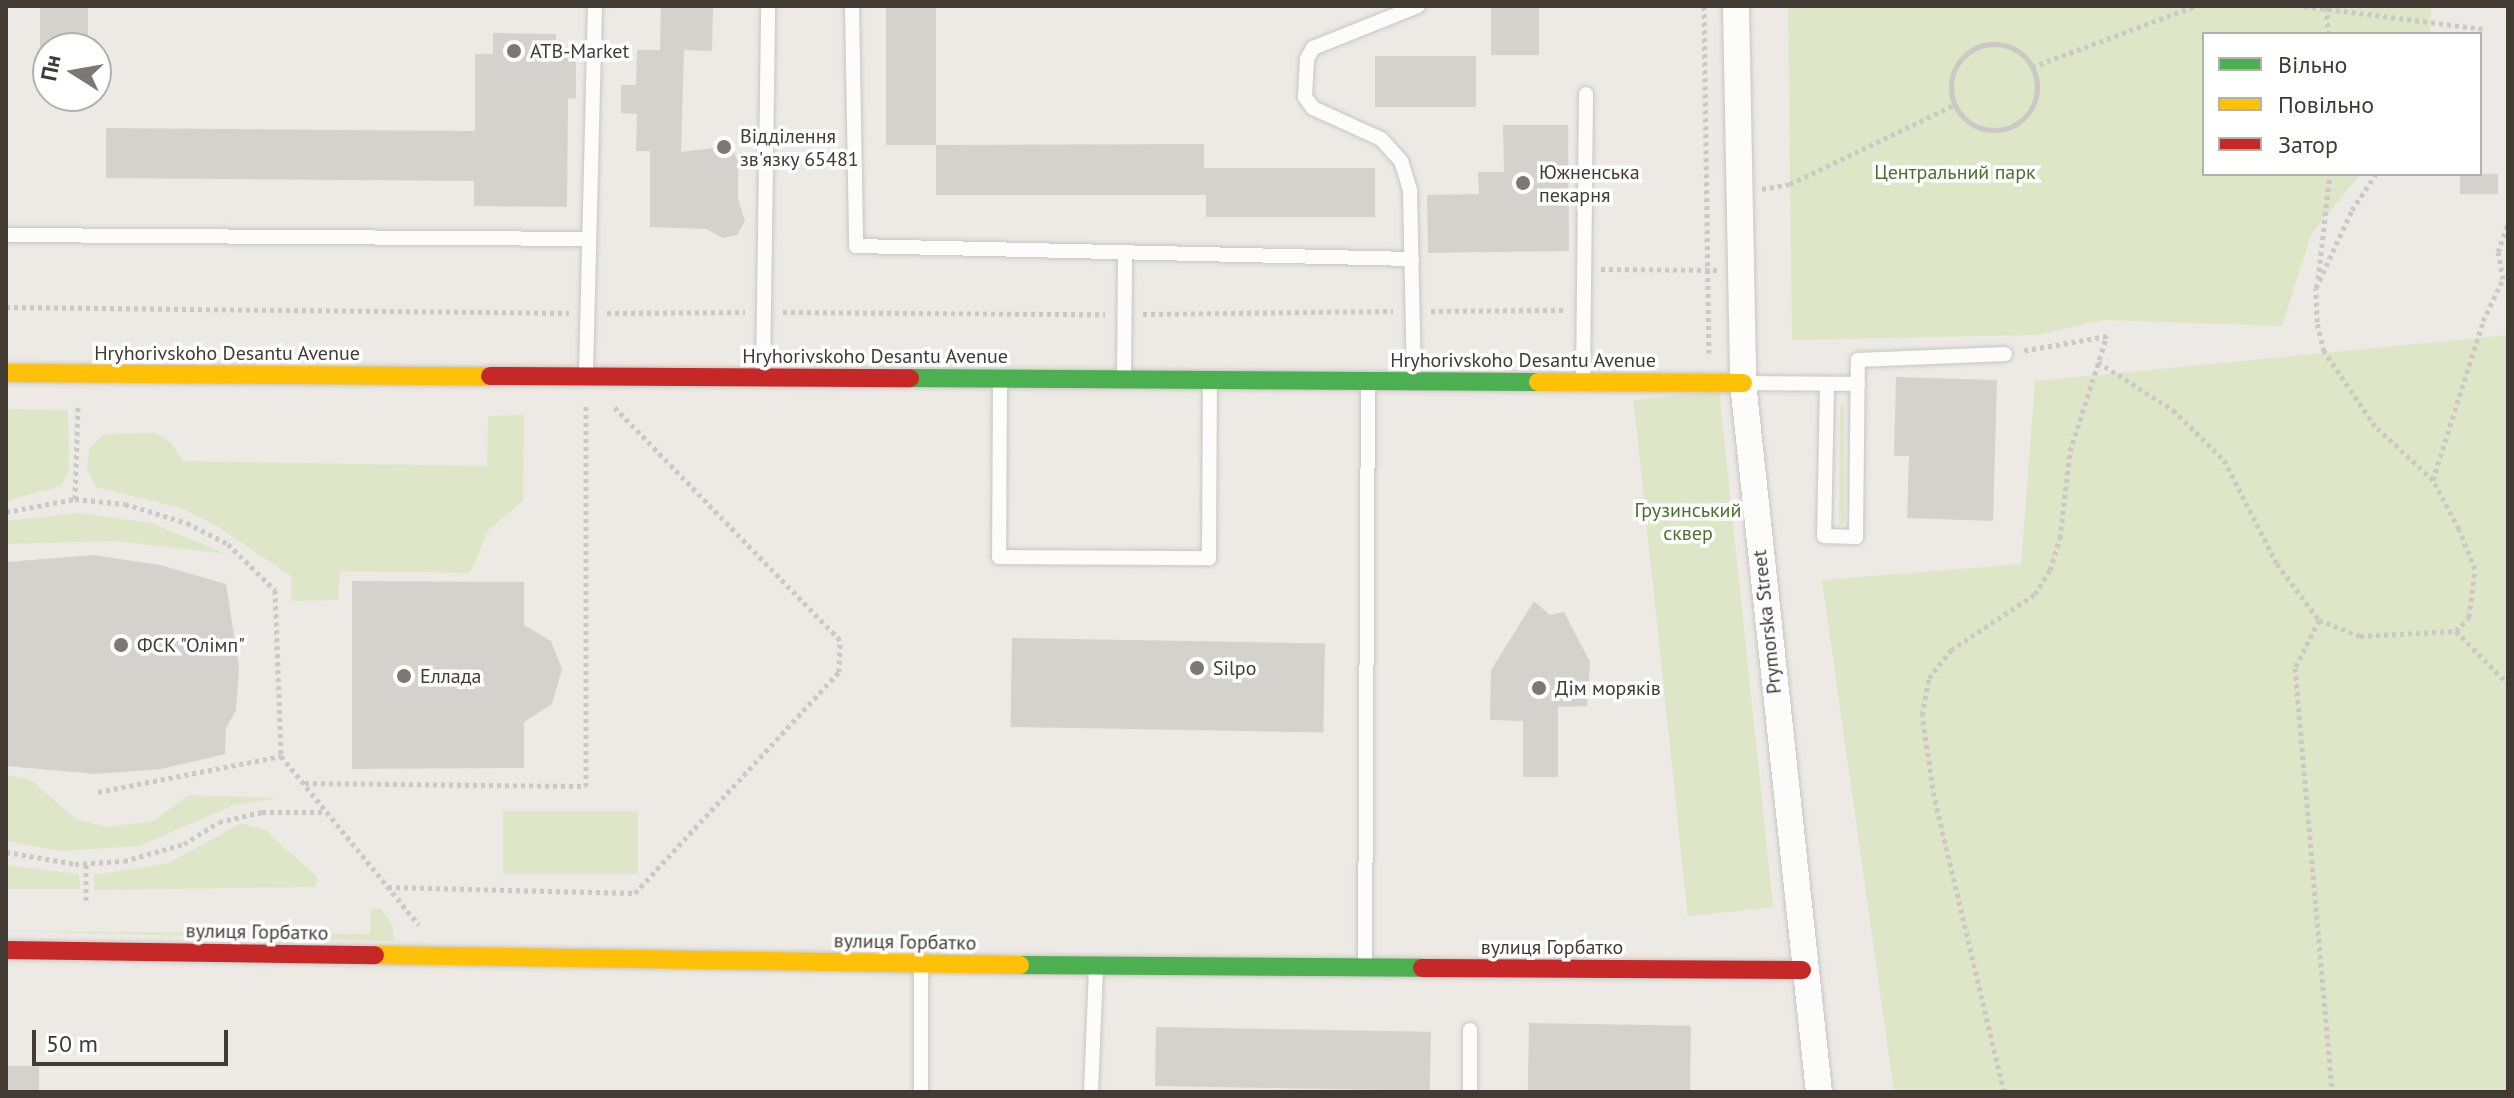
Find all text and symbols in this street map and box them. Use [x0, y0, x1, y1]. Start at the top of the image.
north arrow [32, 32, 112, 112]
legend [2202, 32, 2482, 176]
place label: ATB-Market [530, 39, 629, 63]
marker: ATB-Market [505, 42, 523, 60]
text: Вільно [2278, 49, 2347, 80]
text: Пн [34, 52, 67, 83]
text: Повільно [2278, 89, 2374, 120]
place label: Відділення зв'язку 65481 [740, 124, 859, 171]
text: Затор [2278, 129, 2338, 160]
marker: Відділення зв'язку 65481 [715, 138, 733, 156]
place label: Южненська пекарня [1539, 160, 1640, 207]
park label: Центральний парк [1874, 160, 2036, 184]
marker: Южненська пекарня [1514, 174, 1532, 192]
street label: Hryhorivskoho Desantu Avenue [94, 341, 360, 365]
street label: Hryhorivskoho Desantu Avenue [742, 344, 1008, 368]
street label: Hryhorivskoho Desantu Avenue [1390, 348, 1656, 372]
park label: Грузинський сквер [1635, 498, 1741, 545]
street label: Prymorska Street [1748, 549, 1786, 695]
place label: ФСК "Олімп" [137, 633, 246, 657]
marker: ФСК "Олімп" [112, 636, 130, 654]
place label: Silpo [1213, 656, 1256, 680]
marker: Silpo [1188, 659, 1206, 677]
place label: Еллада [420, 664, 481, 688]
marker: Еллада [395, 667, 413, 685]
place label: Дім моряків [1555, 676, 1661, 700]
marker: Дім моряків [1530, 679, 1548, 697]
street label: вулиця Горбатко [185, 919, 329, 945]
street label: вулиця Горбатко [833, 929, 977, 955]
street label: вулиця Горбатко [1481, 935, 1623, 959]
scale bar [36, 1014, 232, 1064]
text: 50 m [46, 1028, 98, 1059]

